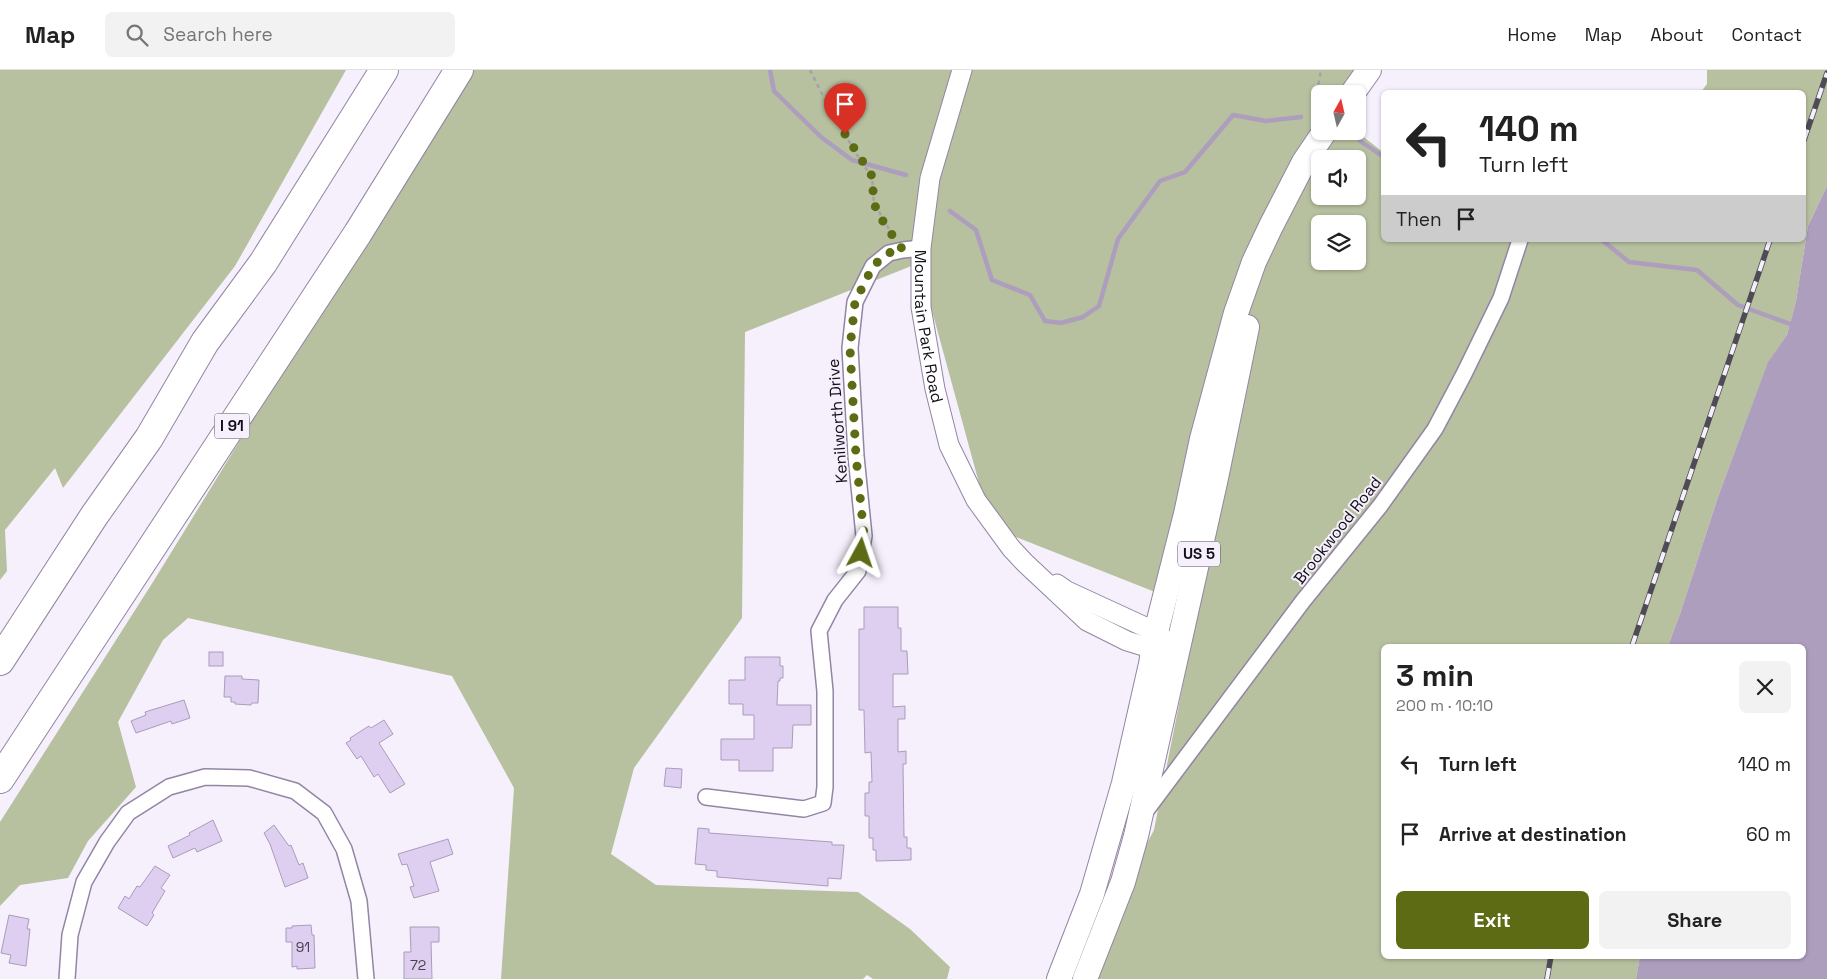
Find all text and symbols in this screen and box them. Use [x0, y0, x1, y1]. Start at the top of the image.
search box [105, 12, 455, 57]
text: Map [25, 19, 75, 50]
icon: search [123, 21, 151, 49]
text: Search here [163, 22, 273, 47]
text: Home [1508, 23, 1557, 46]
text: Map [1585, 23, 1622, 46]
text: About [1650, 23, 1704, 46]
text: Contact [1732, 23, 1802, 46]
pin [824, 83, 866, 134]
north arrow [1311, 85, 1366, 140]
map controls [1311, 85, 1366, 270]
icon: arrive [831, 90, 859, 118]
text: 140 m [1479, 107, 1579, 151]
icon: left [1396, 110, 1461, 175]
button: sound [1311, 150, 1366, 205]
text: Turn left [1479, 150, 1569, 178]
icon: arrive [1452, 205, 1480, 233]
text: Then [1396, 207, 1442, 232]
button: layers [1311, 215, 1366, 270]
street label: Mountain Park Road [910, 250, 948, 405]
street label: Kenilworth Drive [823, 358, 852, 484]
road number: I 91 [214, 414, 250, 438]
street label: Brookwood Road [1289, 472, 1386, 588]
position arrow [834, 526, 886, 578]
road number: US 5 [1178, 542, 1220, 566]
text: 3 min [1396, 656, 1474, 695]
button: close [1739, 661, 1791, 713]
text: 200 m · 10:10 [1396, 695, 1493, 716]
icon: left [1396, 750, 1424, 778]
text: Turn left [1439, 752, 1517, 777]
text: 140 m [1738, 752, 1791, 777]
icon: arrive [1396, 820, 1424, 848]
text: Arrive at destination [1439, 822, 1627, 847]
text: 60 m [1746, 822, 1791, 847]
button: Exit [1396, 891, 1589, 949]
button: Share [1599, 891, 1791, 949]
house number: 91 [296, 938, 310, 956]
house number: 72 [410, 956, 426, 974]

